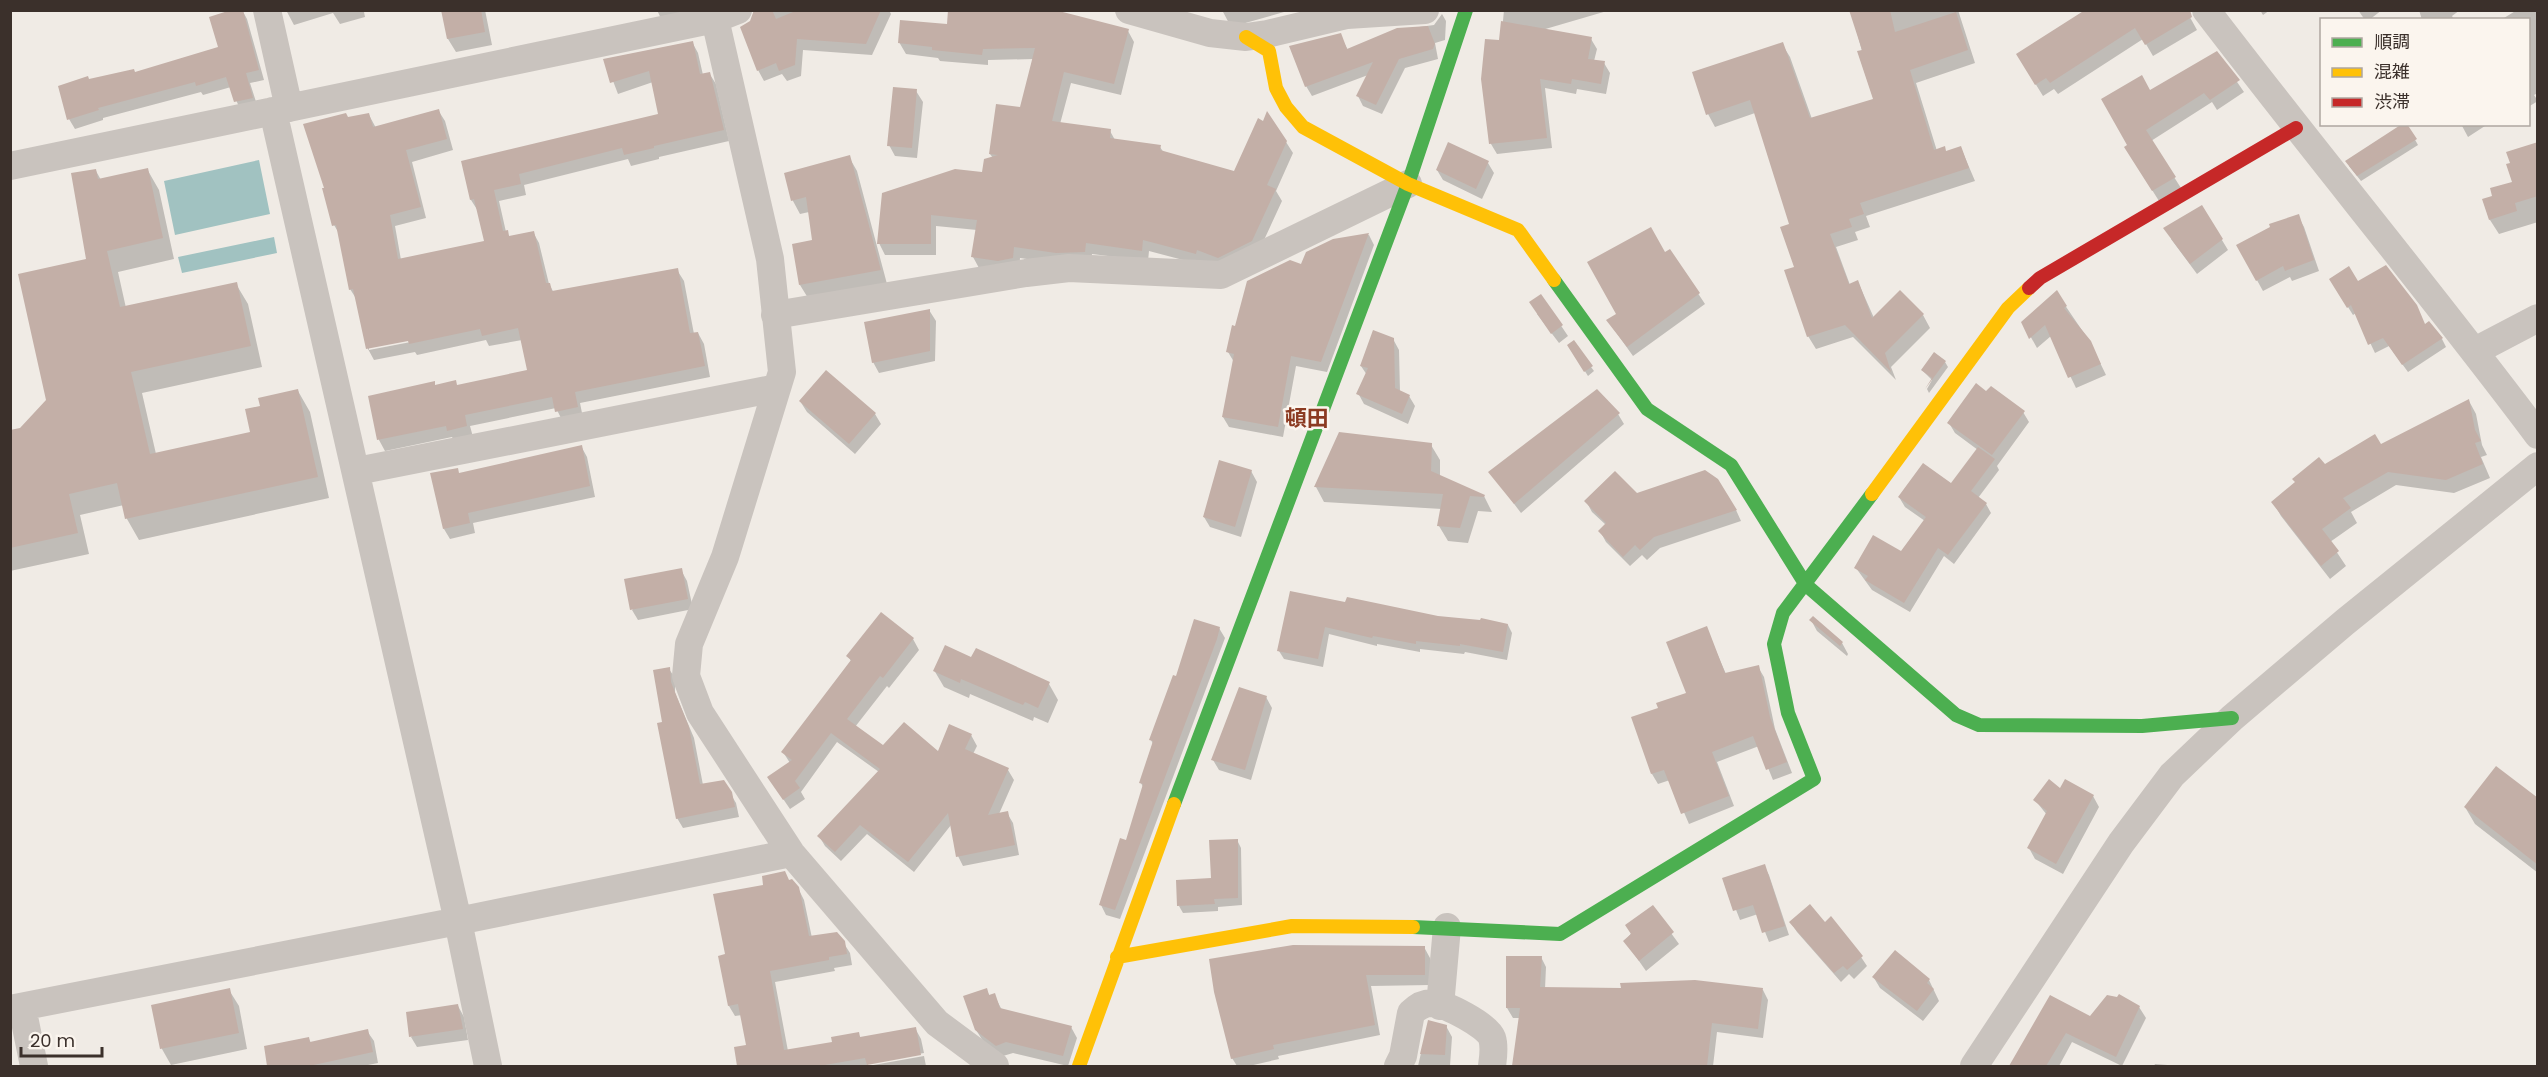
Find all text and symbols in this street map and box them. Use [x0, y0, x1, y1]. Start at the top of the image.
legend [2320, 18, 2530, 126]
text: 順調 [2374, 29, 2410, 54]
text: 混雑 [2374, 59, 2410, 84]
text: 渋滞 [2374, 89, 2410, 114]
district label: 頓田 [1285, 403, 1329, 434]
scale bar [21, 1020, 102, 1058]
text: 20 m [30, 1028, 75, 1053]

